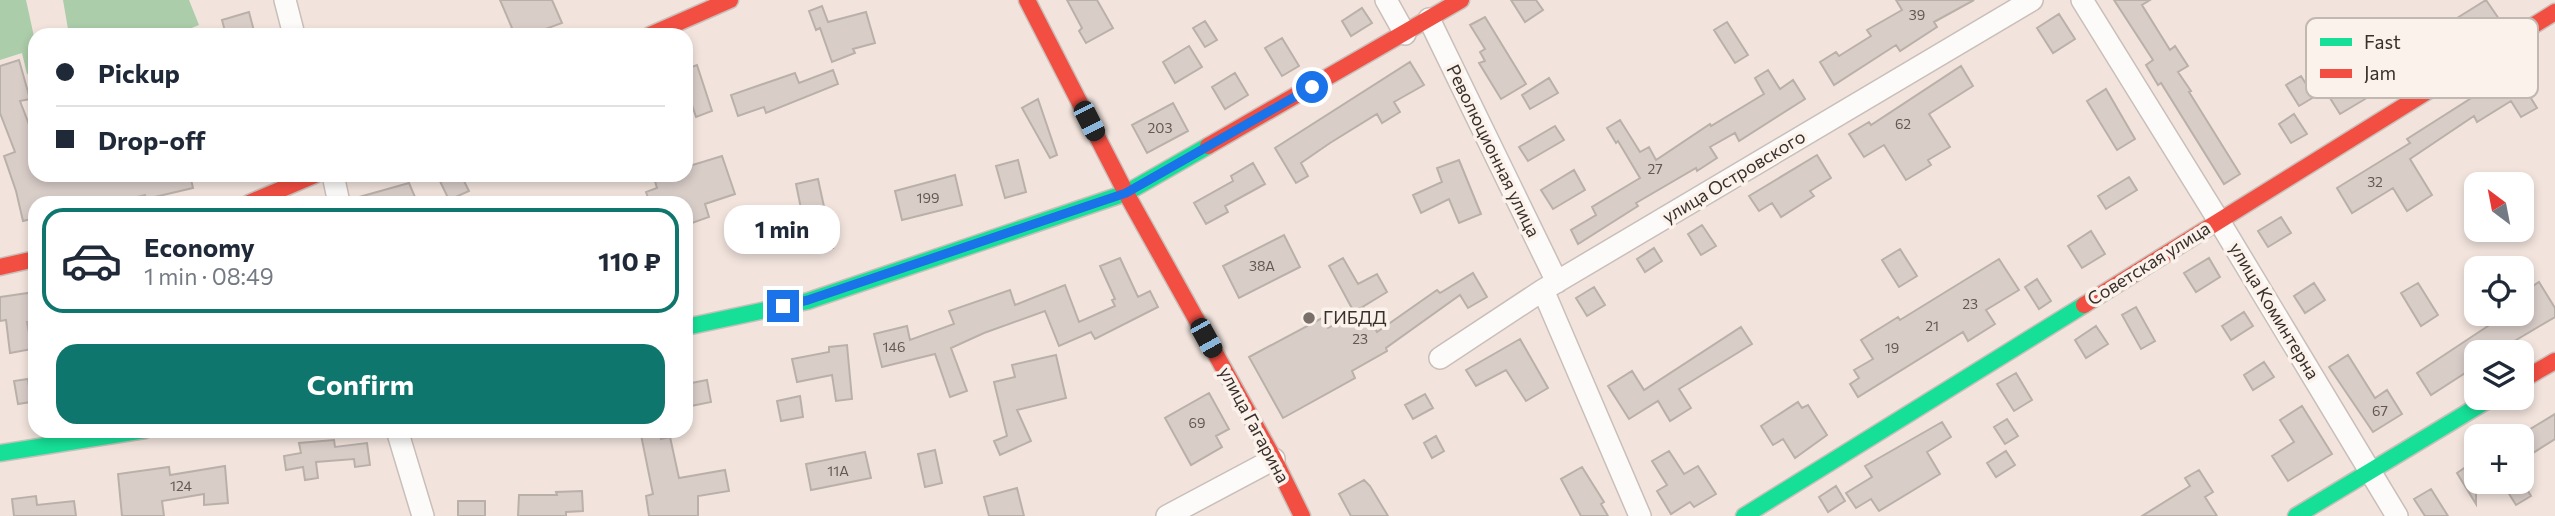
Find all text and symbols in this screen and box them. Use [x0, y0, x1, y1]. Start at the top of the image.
house number: 39 [1909, 6, 1925, 23]
legend [2306, 18, 2538, 98]
text: Fast [2364, 30, 2401, 53]
text: Pickup [98, 57, 180, 88]
street label: Революционная улица [1443, 61, 1545, 240]
text: Jam [2364, 61, 2396, 84]
route start [1296, 71, 1328, 103]
car [1071, 98, 1108, 144]
house number: 62 [1895, 115, 1911, 132]
house number: 203 [1148, 119, 1172, 136]
text: Drop-off [98, 124, 205, 155]
street label: улица Островского [1658, 125, 1809, 228]
house number: 27 [1647, 160, 1663, 177]
north arrow [2464, 172, 2534, 242]
map controls [2464, 172, 2534, 494]
house number: 32 [2367, 173, 2383, 190]
house number: 199 [917, 189, 939, 206]
callout: 1 min [725, 204, 841, 254]
text: 1 min [755, 215, 809, 243]
street label: Советская улица [2083, 217, 2214, 310]
icon: car [60, 229, 123, 292]
text: Economy [144, 231, 255, 262]
street label: улица Коминтерна [2225, 238, 2325, 383]
text: 110 ₽ [598, 245, 661, 276]
button: locate [2464, 256, 2534, 326]
house number: 38А [1249, 257, 1275, 274]
text: 1 min · 08:49 [144, 262, 274, 290]
route end [767, 290, 799, 322]
house number: 23 [1962, 295, 1978, 312]
place label: ГИБДД [1323, 306, 1387, 328]
marker: ГИБДД [1301, 310, 1317, 326]
car [1187, 315, 1226, 361]
house number: 21 [1925, 317, 1939, 334]
house number: 23 [1352, 330, 1368, 347]
house number: 146 [883, 338, 905, 355]
house number: 19 [1885, 339, 1899, 356]
button: layers [2464, 340, 2534, 410]
button: Confirm [56, 344, 665, 424]
street label: улица Гагарина [1215, 363, 1295, 486]
house number: 67 [2372, 402, 2388, 419]
house number: 69 [1189, 414, 1205, 431]
button: + [2464, 424, 2534, 494]
house number: 11А [827, 462, 849, 479]
house number: 124 [170, 477, 193, 494]

